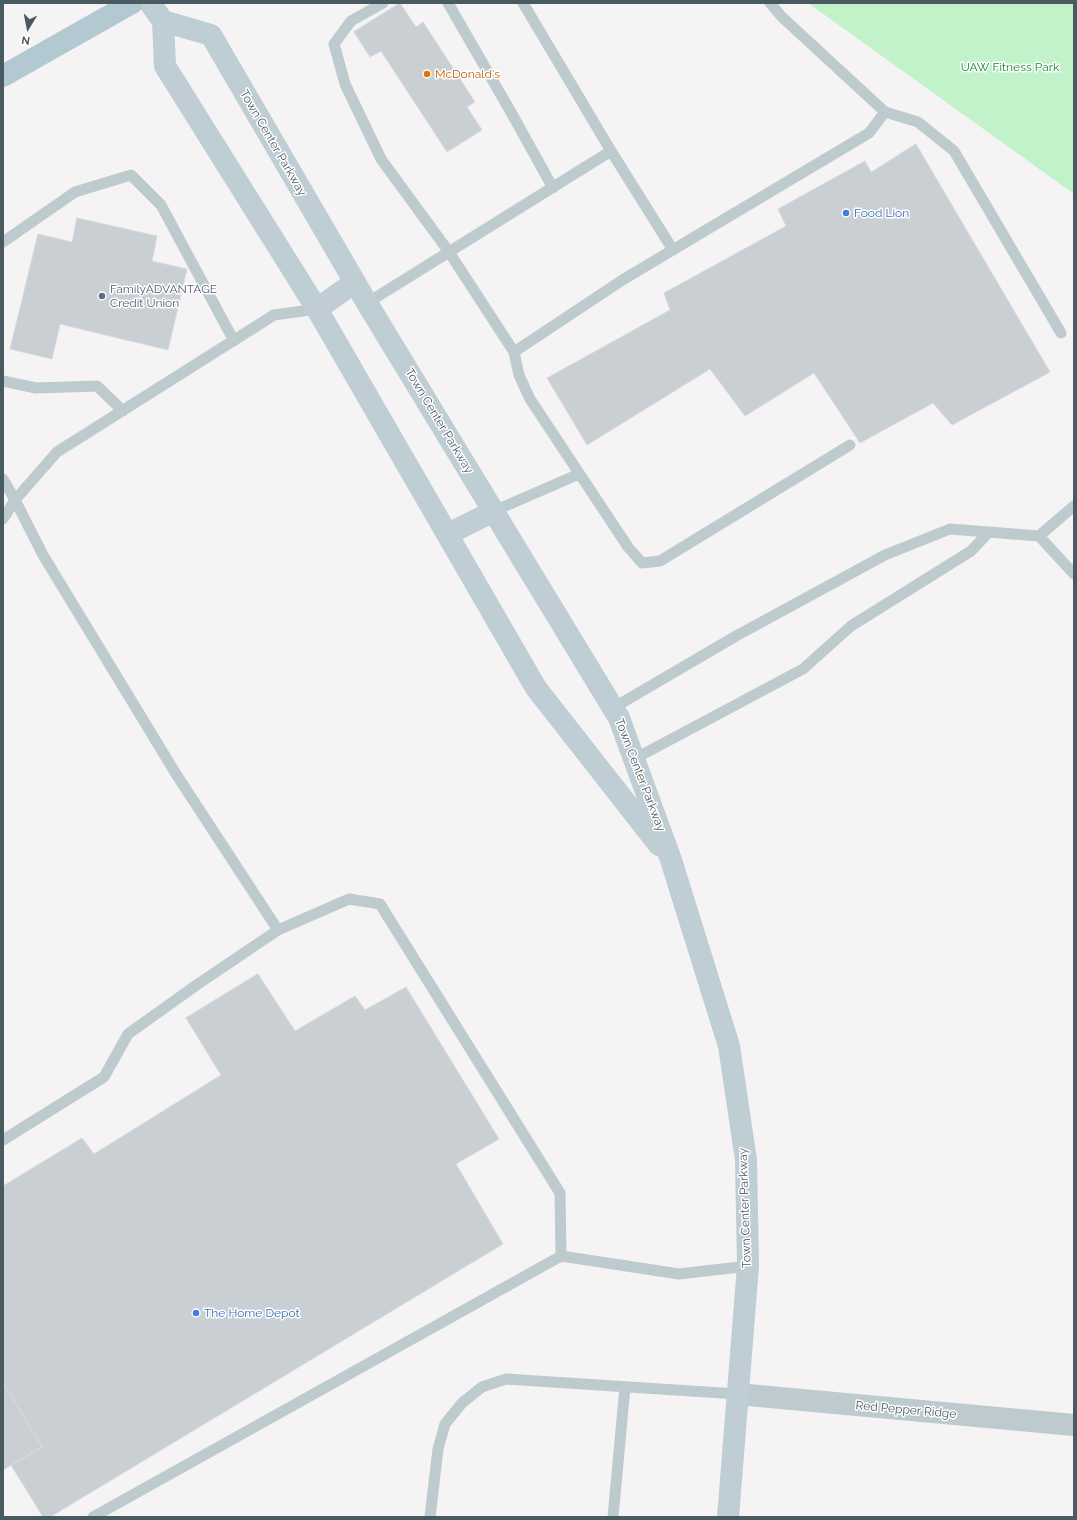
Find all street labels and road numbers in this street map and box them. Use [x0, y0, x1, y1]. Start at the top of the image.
street label: Town Center Parkway [237, 87, 309, 199]
street label: Town Center Parkway [402, 366, 476, 476]
street label: Town Center Parkway [612, 716, 668, 834]
street label: Town Center Parkway [736, 1148, 754, 1268]
street label: Red Pepper Ridge [855, 1398, 957, 1422]

